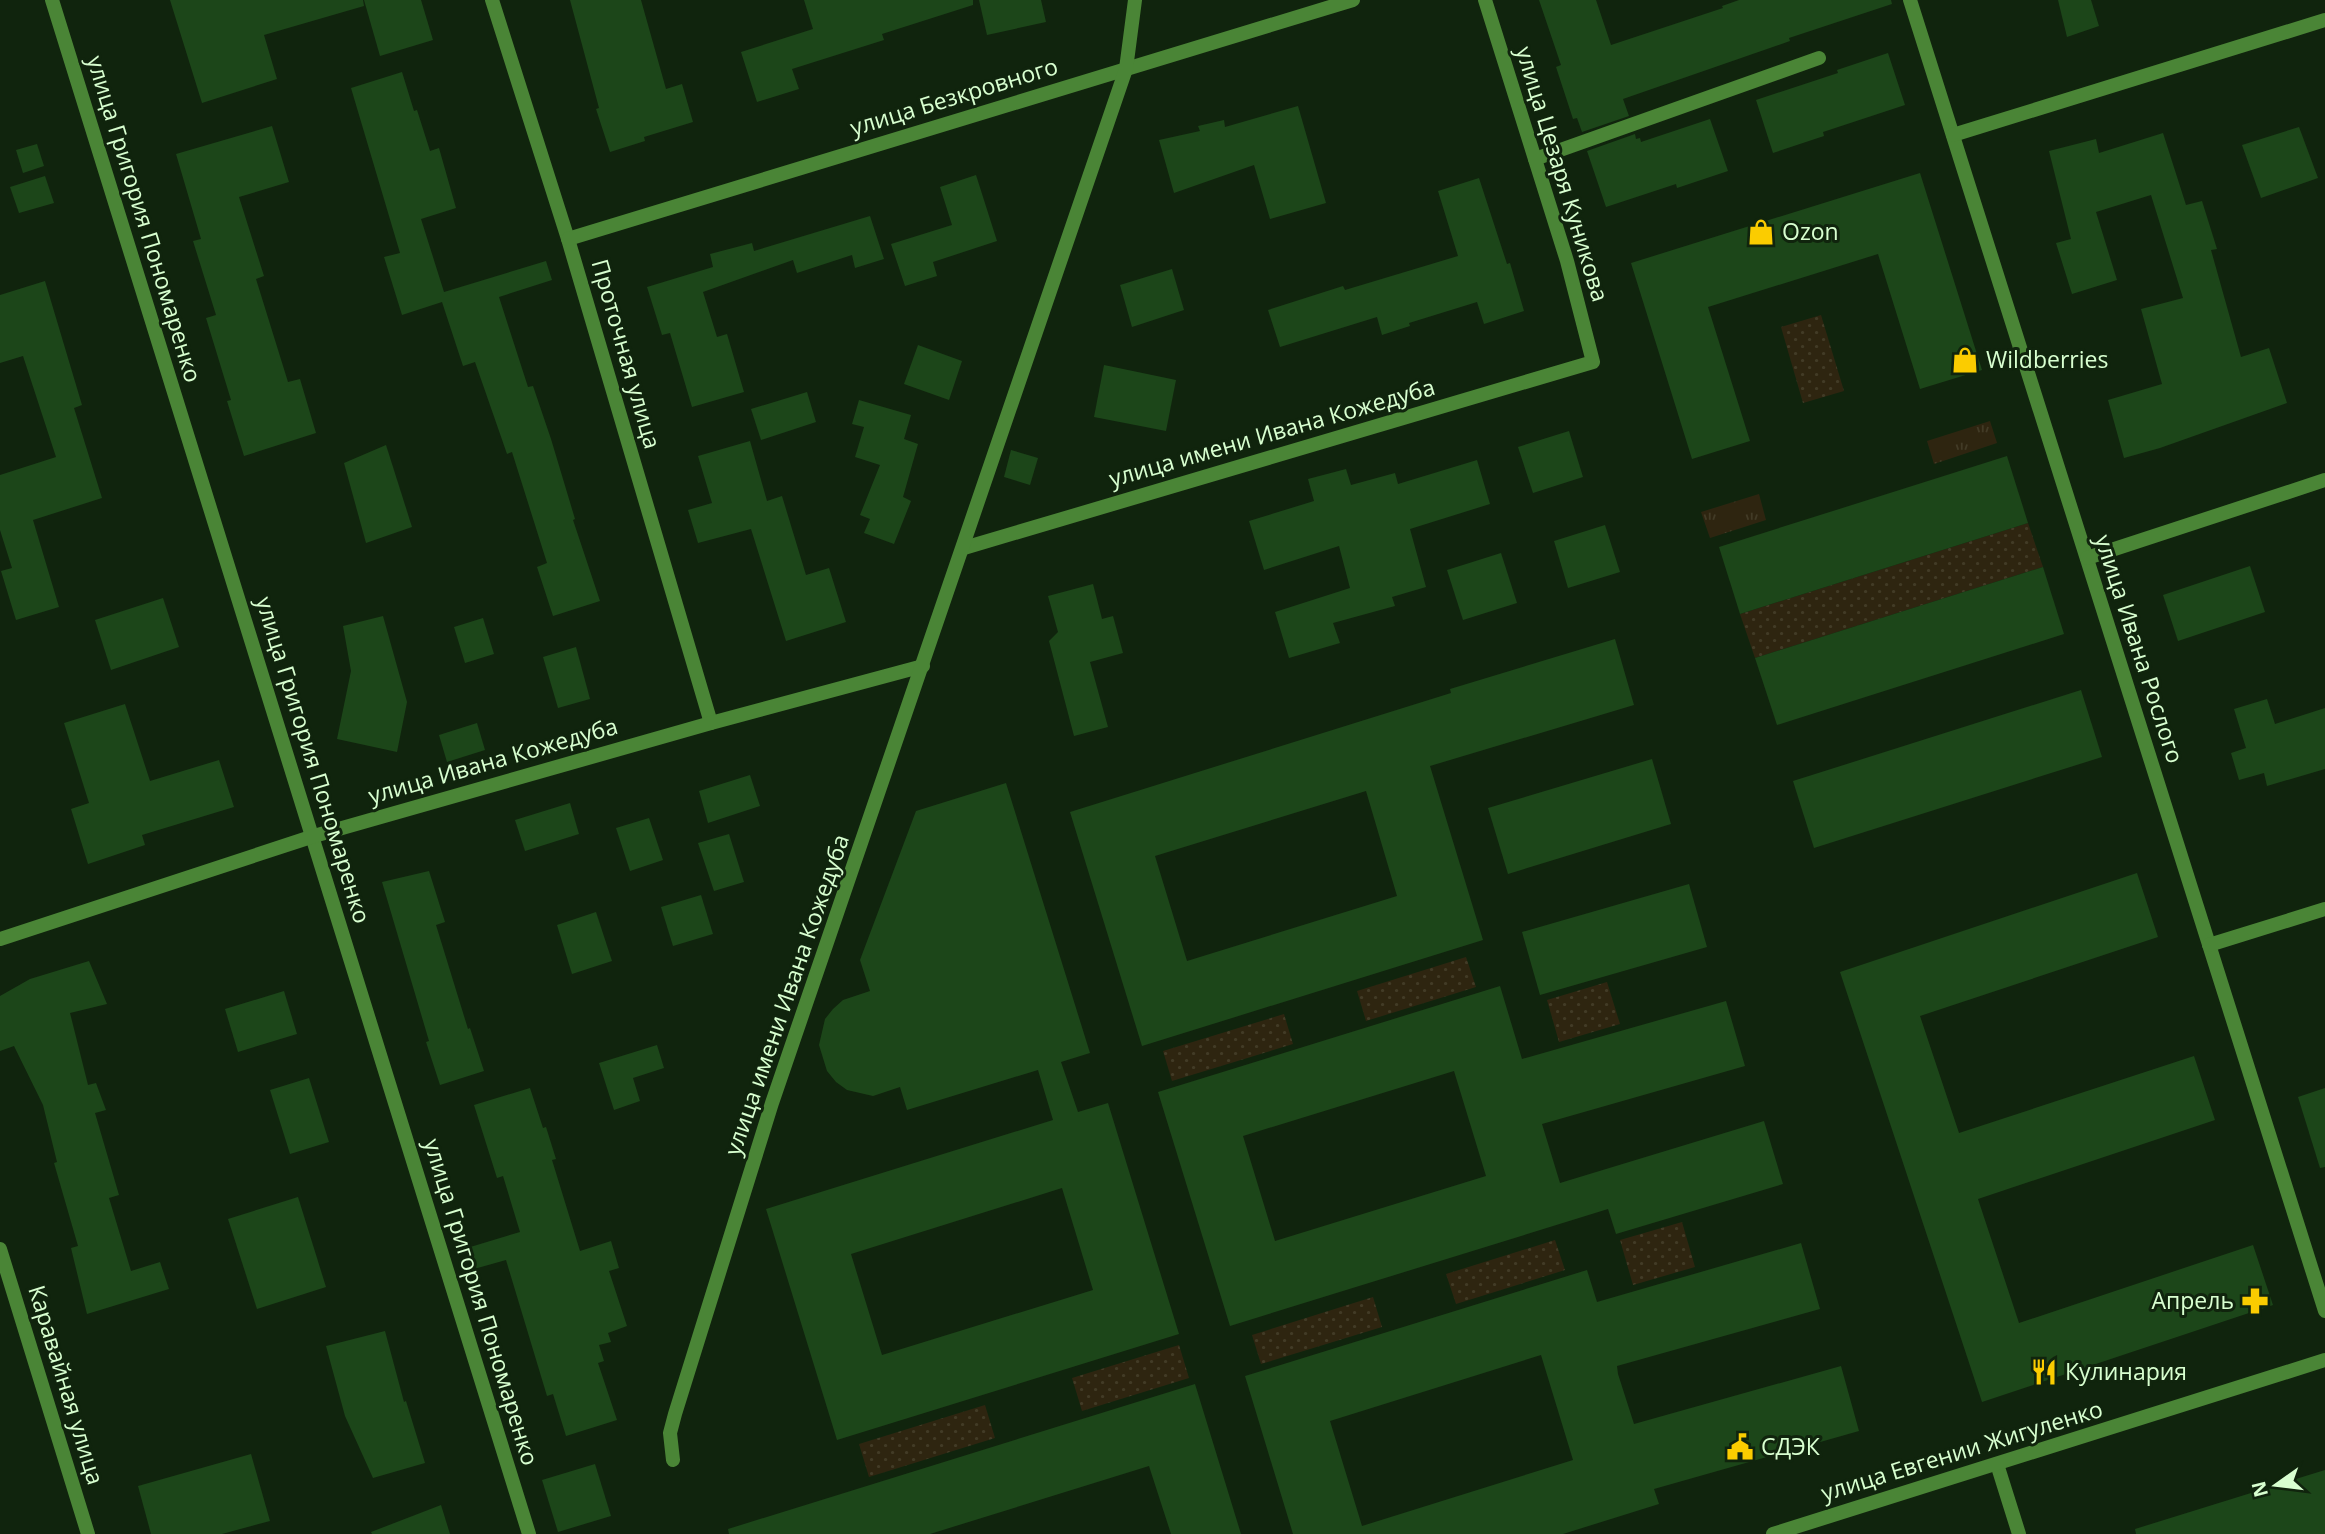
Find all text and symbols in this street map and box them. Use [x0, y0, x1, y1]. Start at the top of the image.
street label: улица Цезаря Куникова [1509, 42, 1617, 305]
street label: улица Безкровного [846, 49, 1062, 143]
street label: улица Григория Пономаренко [80, 51, 210, 386]
place label: Ozon [1782, 215, 1839, 247]
shop icon: Ozon [1746, 217, 1776, 247]
street label: Проточная улица [585, 255, 669, 452]
place label: Wildberries [1986, 343, 2108, 375]
shop icon: Wildberries [1950, 345, 1980, 375]
street label: улица имени Ивана Кожедуба [1105, 370, 1438, 494]
street label: улица Ивана Рослого [2088, 530, 2192, 767]
street label: улица Григория Пономаренко [249, 592, 379, 927]
street label: улица Ивана Кожедуба [364, 709, 621, 811]
street label: улица имени Ивана Кожедуба [716, 830, 856, 1160]
street label: улица Григория Пономаренко [417, 1134, 547, 1469]
street label: Каравайная улица [21, 1281, 112, 1488]
place label: Апрель [2151, 1284, 2234, 1316]
pharmacy icon: Апрель [2240, 1286, 2270, 1316]
place label: Кулинария [2065, 1355, 2187, 1387]
restaurant icon: Кулинария [2029, 1357, 2059, 1387]
street label: улица Евгении Жигуленко [1817, 1392, 2106, 1508]
place label: СДЭК [1761, 1430, 1821, 1462]
public building icon: СДЭК [1725, 1432, 1755, 1462]
north arrow [2241, 1450, 2311, 1520]
text: N [2245, 1478, 2274, 1500]

